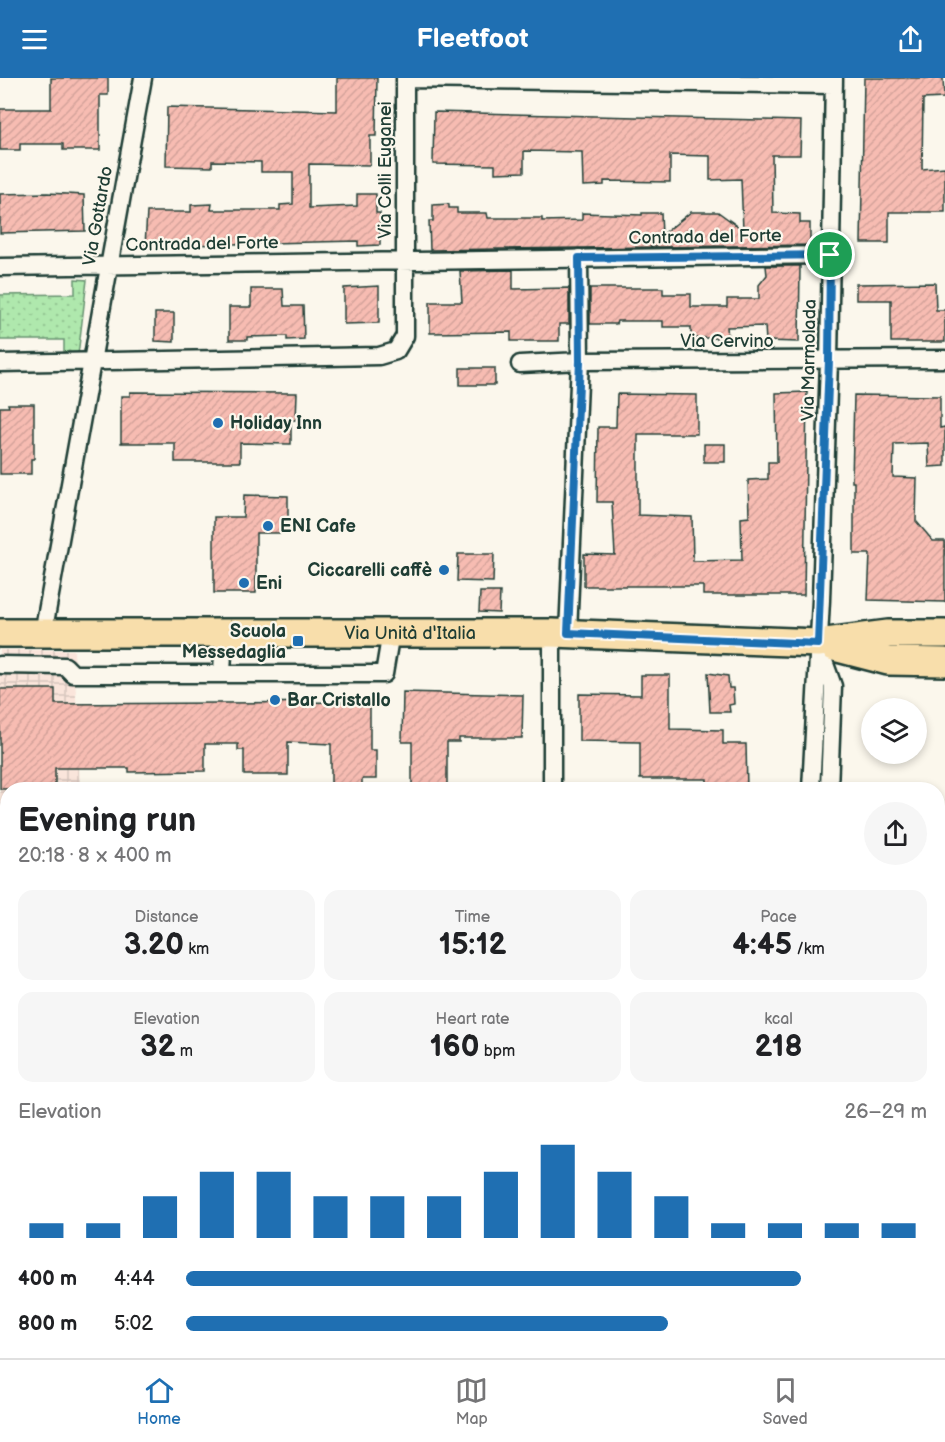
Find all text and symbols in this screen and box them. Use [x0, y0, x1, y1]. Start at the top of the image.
icon: menu [18, 23, 51, 56]
text: Fleetfoot [416, 23, 529, 55]
icon: share [894, 23, 927, 56]
street label: Via Colli Euganei [375, 101, 396, 239]
street label: Via Gottardo [79, 164, 117, 268]
street label: Contrada del Forte [628, 225, 782, 249]
pin [804, 229, 855, 280]
street label: Contrada del Forte [125, 232, 279, 256]
icon: arrive [813, 238, 846, 271]
street label: Via Marmolada [797, 299, 821, 421]
street label: Via Cervino [680, 331, 774, 352]
place label: Holiday Inn [230, 413, 322, 434]
marker: Holiday Inn [211, 416, 225, 430]
place label: ENI Cafe [280, 516, 356, 537]
marker: ENI Cafe [261, 519, 275, 533]
place label: Ciccarelli caffè [307, 560, 432, 581]
marker: Ciccarelli caffè [437, 563, 451, 577]
place label: Eni [256, 573, 282, 594]
marker: Eni [237, 576, 251, 590]
place label: Scuola Messedaglia [182, 621, 286, 663]
street label: Via Unità d'Italia [344, 623, 476, 644]
marker: Scuola Messedaglia [291, 634, 305, 648]
place label: Bar Cristallo [287, 690, 391, 711]
marker: Bar Cristallo [268, 693, 282, 707]
map controls [861, 698, 927, 764]
button: layers [861, 698, 927, 764]
text: Evening run [18, 801, 196, 841]
button: share [864, 802, 927, 865]
text: 20:18 · 8 × 400 m [18, 844, 171, 868]
text: Distance [135, 908, 198, 927]
text: Time [455, 908, 490, 927]
text: Pace [760, 908, 797, 927]
text: 3.20 [124, 927, 184, 963]
text: 15:12 [439, 927, 506, 963]
text: 4:45 [732, 927, 792, 963]
text: km [184, 940, 209, 959]
text: /km [792, 940, 825, 959]
text: Elevation [133, 1010, 200, 1029]
text: Heart rate [436, 1010, 509, 1029]
text: kcal [764, 1010, 793, 1029]
text: 32 [140, 1029, 175, 1065]
text: 160 [430, 1029, 479, 1065]
text: 218 [755, 1029, 803, 1065]
text: m [175, 1042, 193, 1061]
text: bpm [479, 1042, 515, 1061]
text: Elevation [18, 1100, 101, 1124]
text: 26–29 m [845, 1100, 927, 1124]
text: 400 m [18, 1267, 77, 1291]
text: 4:44 [114, 1267, 155, 1291]
text: 800 m [18, 1312, 77, 1336]
text: 5:02 [114, 1312, 153, 1336]
tab: Home [137, 1374, 181, 1429]
tab: Map [455, 1374, 488, 1429]
tab: Saved [763, 1374, 808, 1429]

